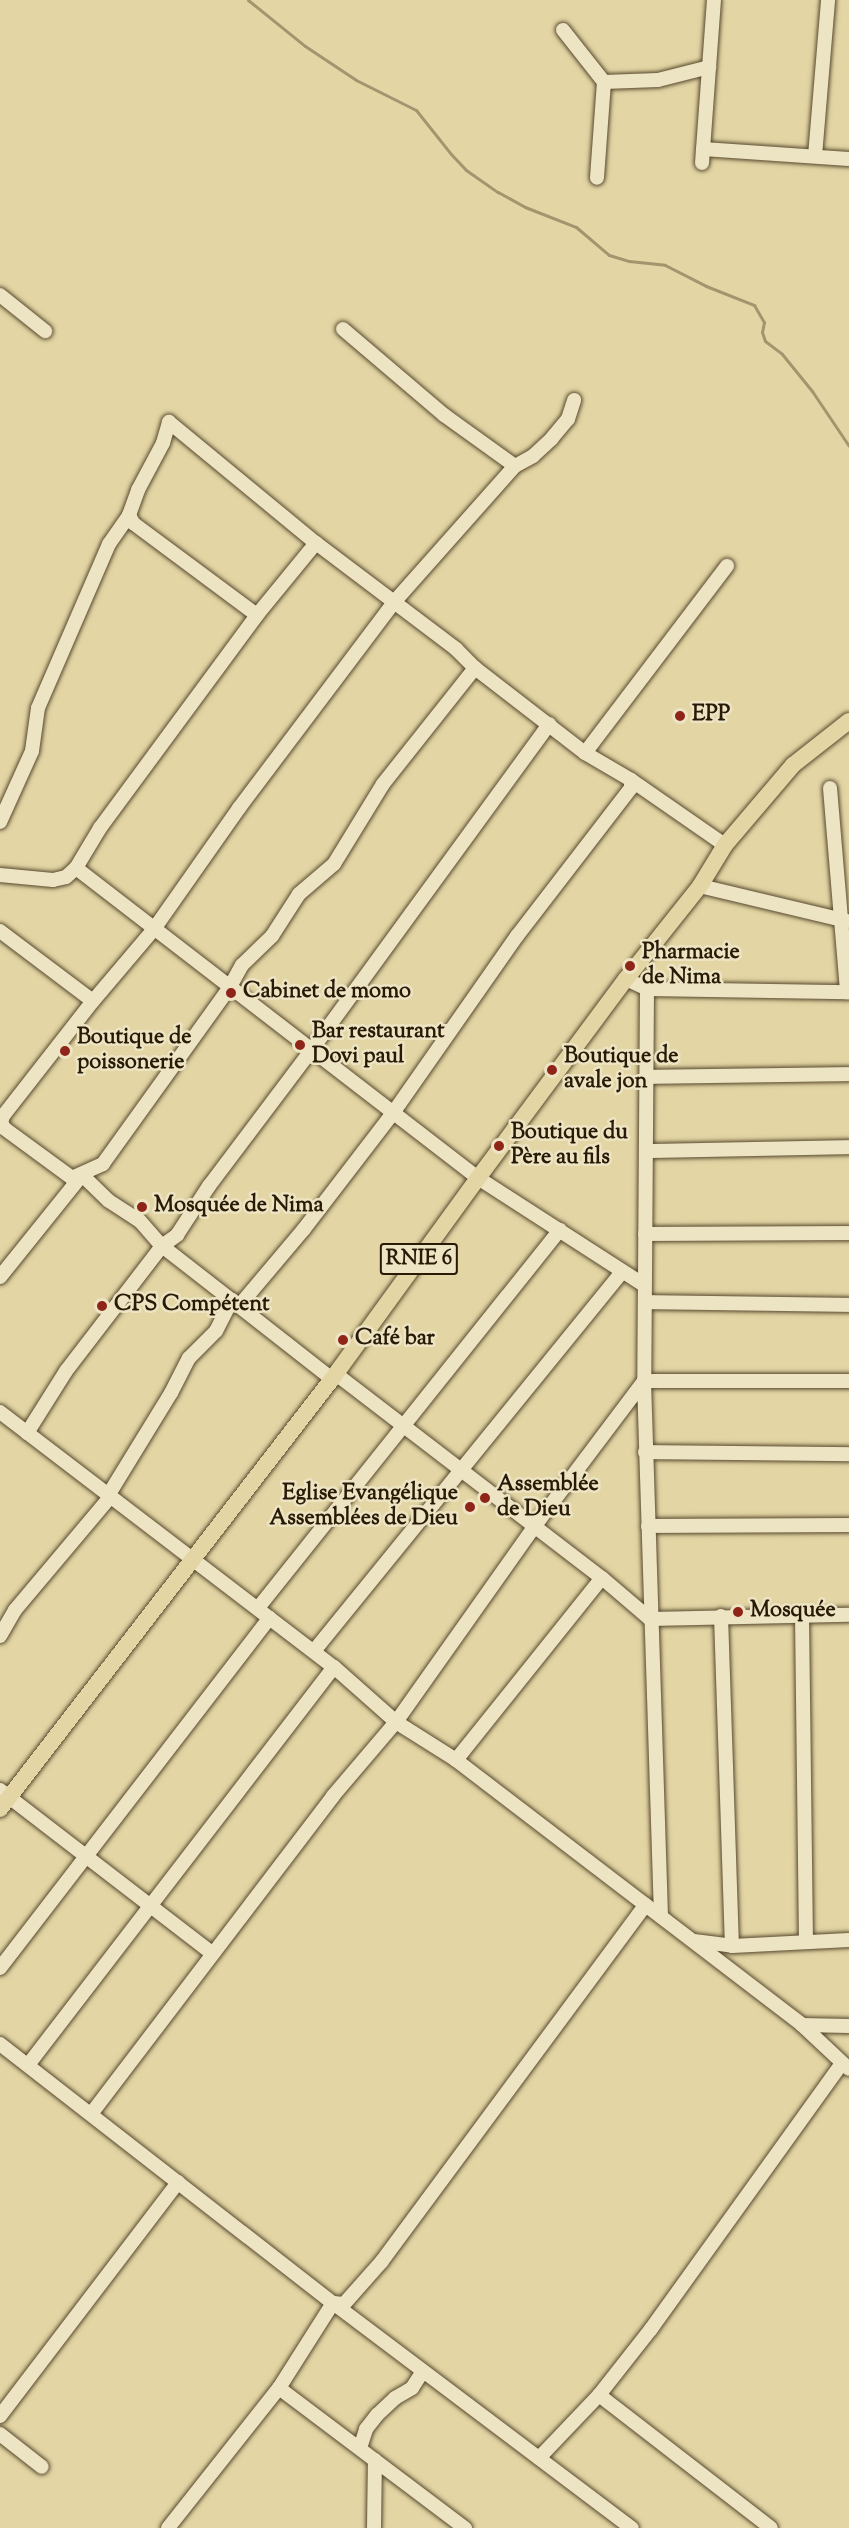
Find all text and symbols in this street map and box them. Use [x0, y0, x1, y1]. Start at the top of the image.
place label: EPP [692, 703, 730, 729]
marker: EPP [673, 709, 687, 723]
place label: Pharmacie de Nima [642, 940, 740, 992]
marker: Pharmacie de Nima [623, 959, 637, 973]
place label: Cabinet de momo [243, 980, 411, 1006]
marker: Cabinet de momo [224, 986, 238, 1000]
place label: Bar restaurant Dovi paul [312, 1019, 445, 1070]
place label: Boutique de poissonerie [77, 1025, 191, 1076]
marker: Bar restaurant Dovi paul [293, 1038, 307, 1052]
marker: Boutique de poissonerie [58, 1044, 72, 1058]
place label: Boutique de avale jon [564, 1044, 678, 1096]
marker: Boutique de avale jon [545, 1063, 559, 1077]
place label: Boutique du Père au fils [511, 1120, 628, 1172]
marker: Boutique du Père au fils [492, 1139, 506, 1153]
place label: Mosquée de Nima [154, 1194, 324, 1220]
marker: Mosquée de Nima [135, 1200, 149, 1214]
road number: RNIE 6 [378, 1241, 460, 1277]
place label: CPS Compétent [114, 1293, 270, 1319]
marker: CPS Compétent [95, 1299, 109, 1313]
place label: Café bar [355, 1327, 435, 1353]
marker: Café bar [336, 1333, 350, 1347]
place label: Assemblée de Dieu [497, 1472, 599, 1524]
place label: Eglise Evangélique Assemblées de Dieu [269, 1481, 458, 1532]
marker: Assemblée de Dieu [478, 1491, 492, 1505]
marker: Eglise Evangélique Assemblées de Dieu [463, 1500, 477, 1514]
place label: Mosquée [750, 1599, 836, 1625]
marker: Mosquée [731, 1605, 745, 1619]

